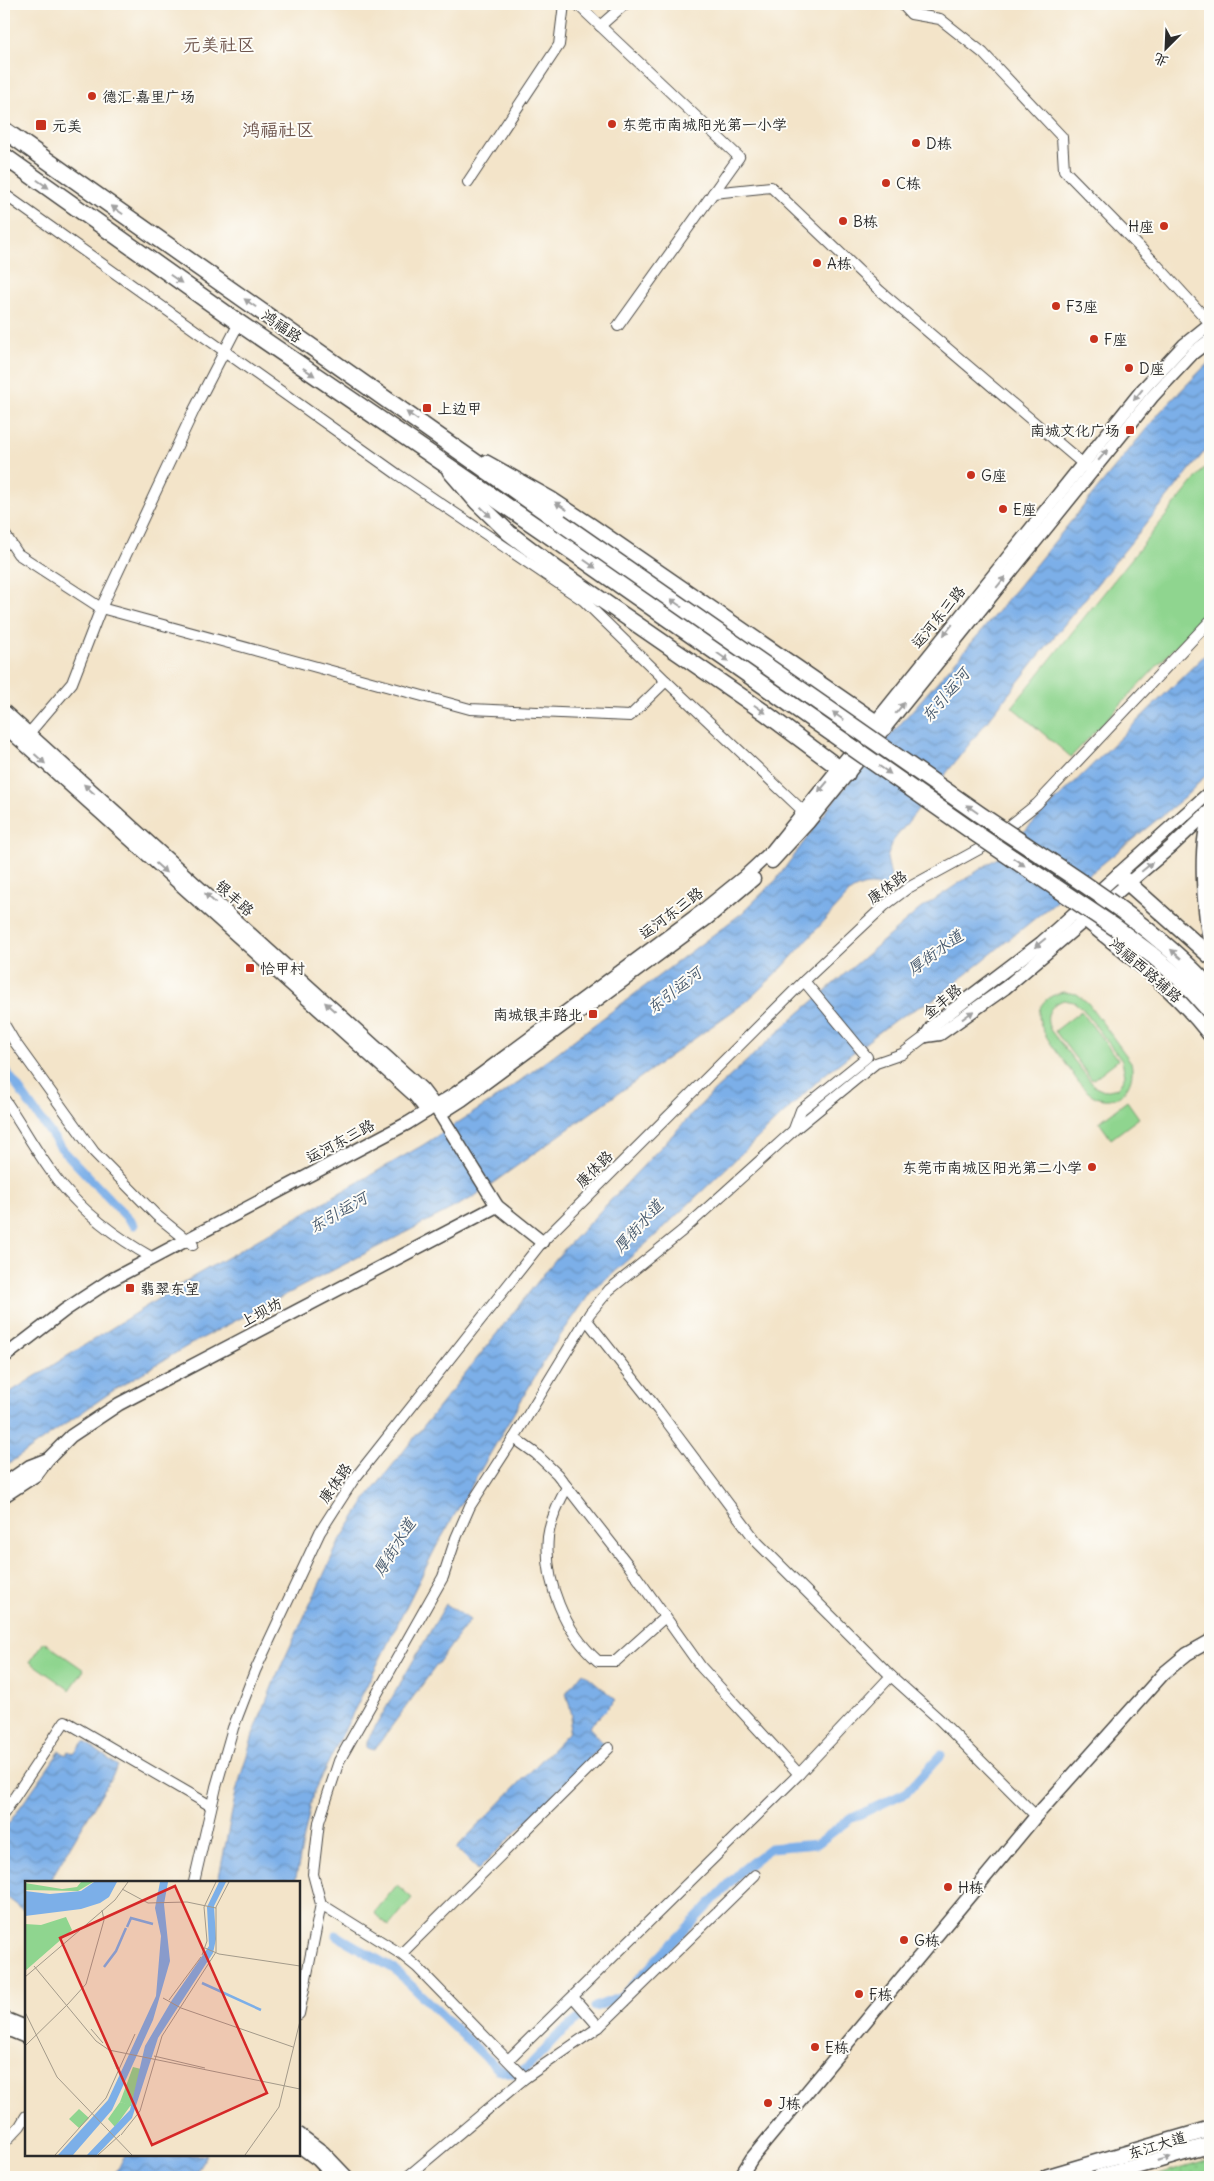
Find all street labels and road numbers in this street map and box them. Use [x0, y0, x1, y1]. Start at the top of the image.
street label: 鸿福路 [258, 305, 306, 347]
street label: 运河东三路 [907, 582, 969, 652]
street label: 康体路 [863, 866, 911, 908]
street label: 银丰路 [212, 876, 258, 920]
street label: 运河东三路 [635, 883, 707, 943]
street label: 鸿福西路辅路 [1106, 933, 1186, 1007]
street label: 金丰路 [919, 979, 965, 1023]
street label: 运河东三路 [302, 1115, 378, 1167]
street label: 康体路 [571, 1146, 617, 1192]
street label: 上坝坊 [237, 1293, 285, 1331]
street label: 康体路 [314, 1459, 356, 1507]
street label: 东江大道 [1126, 2127, 1188, 2163]

